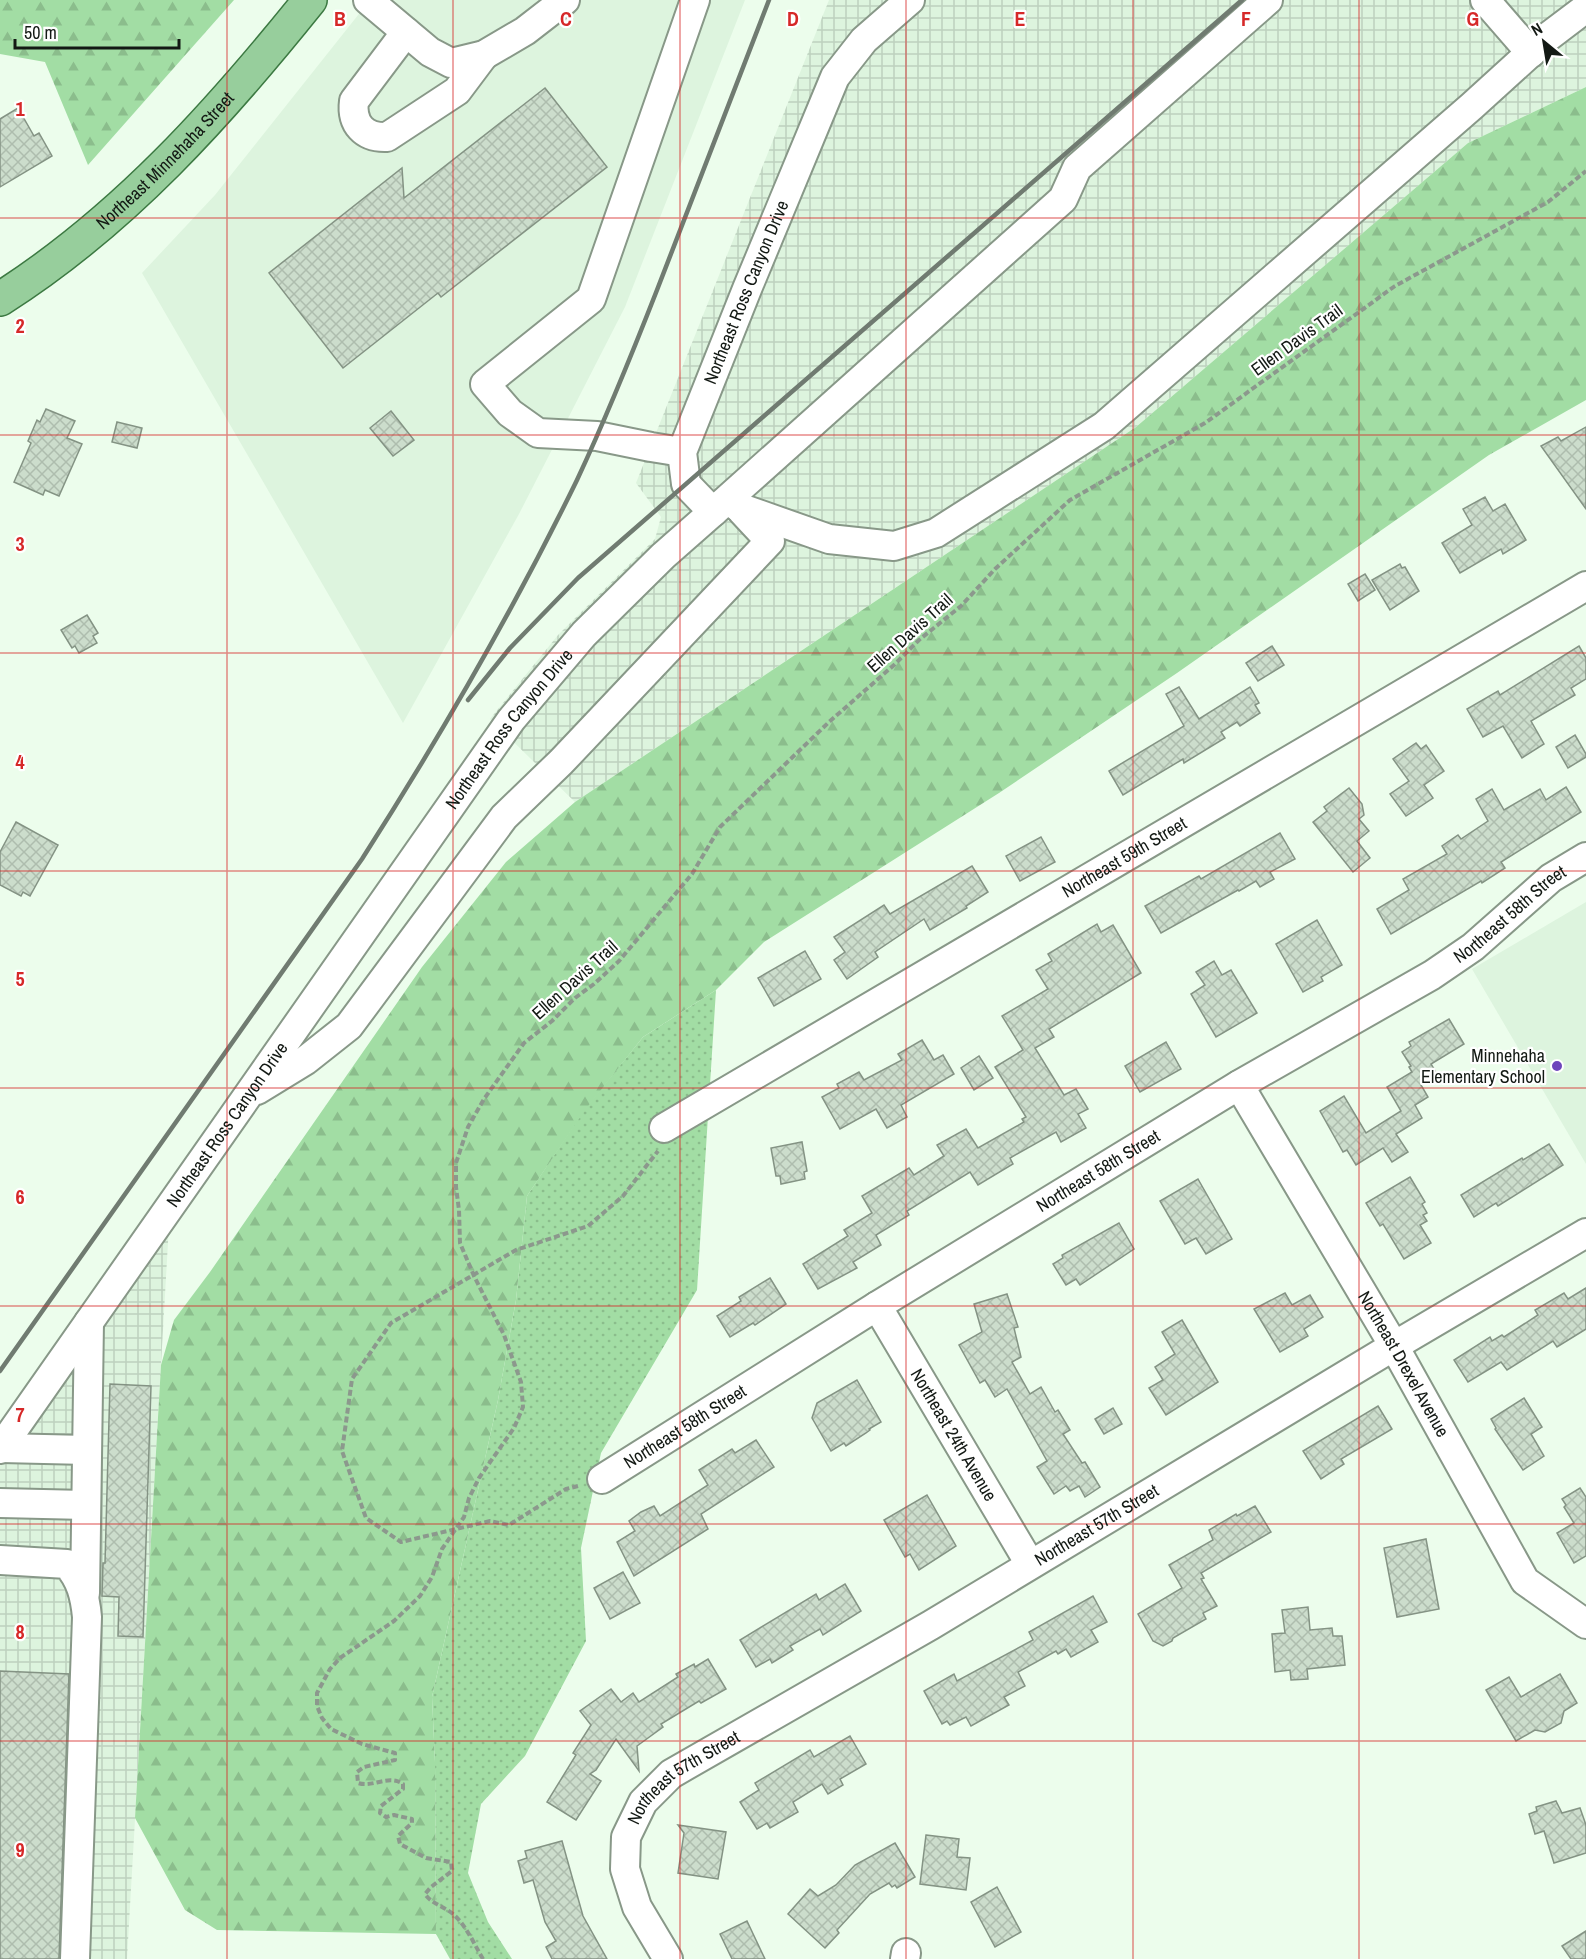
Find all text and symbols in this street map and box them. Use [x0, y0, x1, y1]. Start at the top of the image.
text: B [334, 5, 346, 32]
text: C [560, 5, 572, 32]
text: D [787, 5, 799, 32]
text: E [1015, 5, 1026, 32]
text: F [1241, 5, 1251, 32]
text: G [1467, 5, 1479, 32]
scale bar [15, 12, 178, 50]
north arrow [1514, 12, 1574, 72]
text: N [1527, 17, 1546, 41]
text: 50 m [24, 20, 57, 45]
street label: Northeast Minnehaha Street [90, 86, 239, 235]
text: 1 [15, 95, 25, 122]
street label: Northeast Ross Canyon Drive [697, 196, 794, 388]
street label: Ellen Davis Trail [1246, 298, 1348, 381]
text: 2 [15, 312, 25, 339]
text: 3 [15, 530, 25, 557]
street label: Ellen Davis Trail [861, 587, 958, 678]
street label: Northeast Ross Canyon Drive [439, 643, 578, 814]
text: 4 [15, 748, 25, 775]
street label: Northeast 59th Street [1057, 811, 1191, 903]
street label: Northeast 58th Street [1448, 859, 1570, 969]
street label: Ellen Davis Trail [526, 934, 623, 1025]
text: 5 [15, 965, 25, 992]
street label: Northeast Ross Canyon Drive [160, 1037, 293, 1212]
place label: Minnehaha Elementary School [1421, 1043, 1545, 1089]
marker: Minnehaha Elementary School [1550, 1059, 1564, 1073]
street label: Northeast 58th Street [1031, 1123, 1164, 1218]
text: 6 [15, 1183, 25, 1210]
street label: Northeast Drexel Avenue [1352, 1286, 1455, 1441]
street label: Northeast 24th Avenue [905, 1364, 1003, 1506]
street label: Northeast 58th Street [619, 1378, 751, 1474]
text: 7 [15, 1401, 25, 1428]
street label: Northeast 57th Street [1030, 1478, 1163, 1572]
text: 8 [15, 1618, 25, 1645]
street label: Northeast 57th Street [621, 1724, 744, 1828]
text: 9 [15, 1836, 25, 1863]

